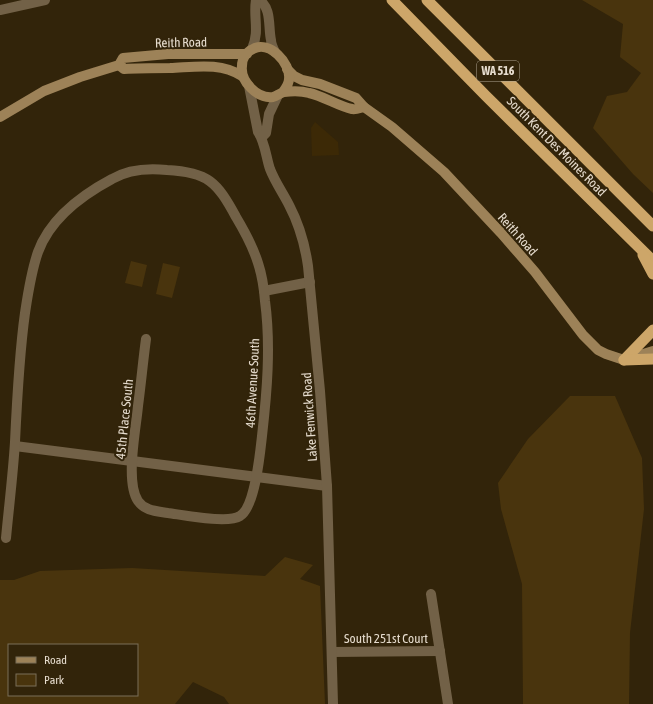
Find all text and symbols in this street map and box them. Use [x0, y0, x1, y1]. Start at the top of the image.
street label: Reith Road [155, 35, 207, 50]
road number: WA 516 [477, 61, 519, 81]
street label: South Kent Des Moines Road [504, 94, 609, 199]
street label: Reith Road [495, 210, 541, 259]
street label: 46th Avenue South [243, 338, 262, 428]
street label: Lake Fenwick Road [299, 372, 320, 462]
street label: 45th Place South [113, 378, 136, 460]
street label: South 251st Court [344, 631, 428, 646]
legend [8, 644, 138, 696]
text: Road [44, 653, 67, 667]
text: Park [44, 673, 65, 687]

